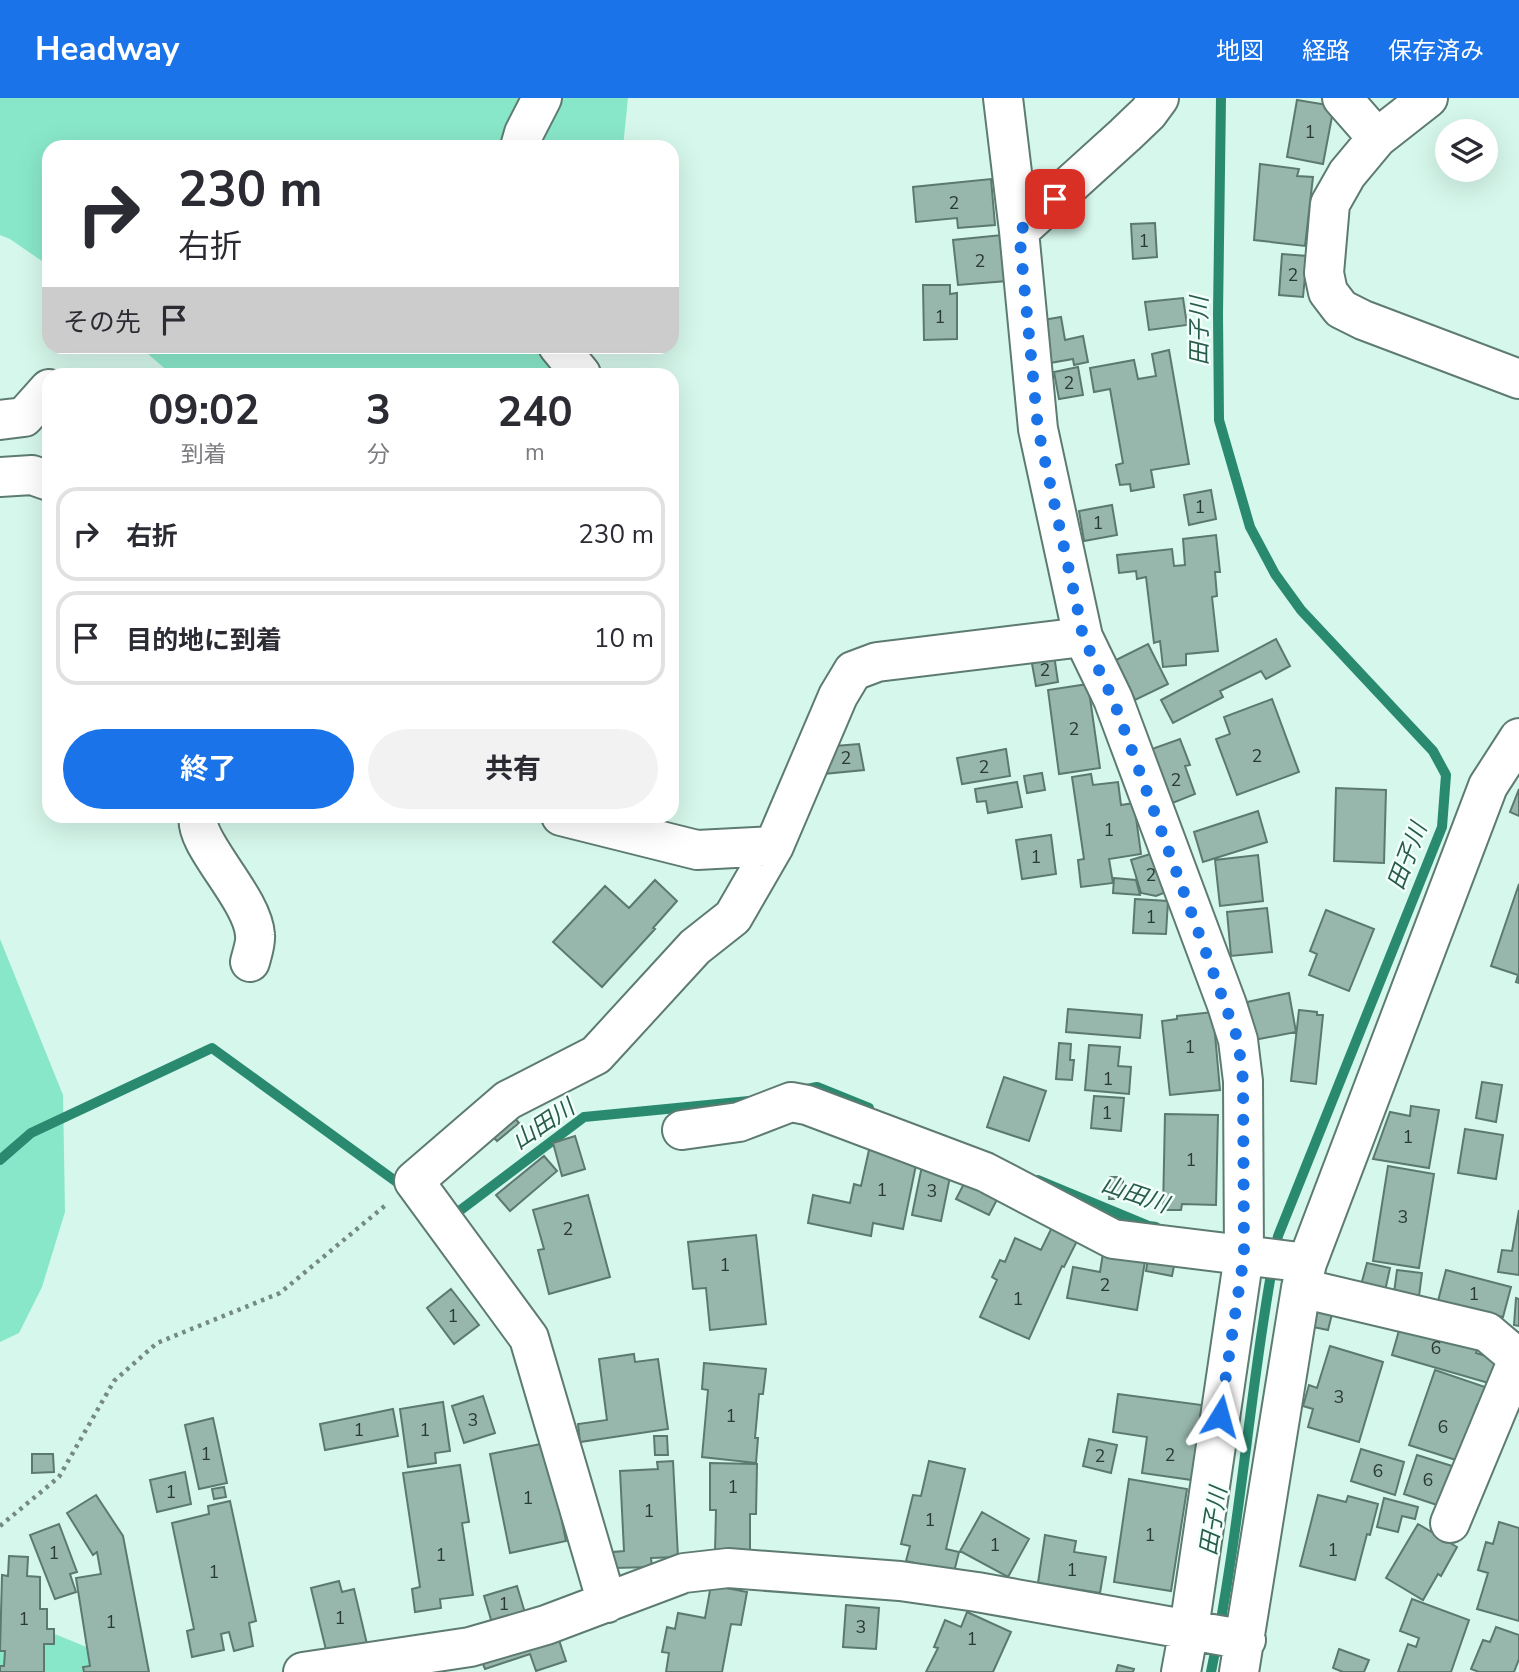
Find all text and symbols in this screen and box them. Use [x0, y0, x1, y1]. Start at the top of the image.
text: Headway [35, 27, 179, 72]
text: 地図 [1216, 35, 1264, 67]
text: 経路 [1302, 35, 1350, 67]
text: 保存済み [1388, 35, 1484, 67]
map controls [1435, 119, 1498, 182]
button: layers [1435, 119, 1498, 182]
house number: 1 [1305, 120, 1315, 144]
text: 230 m [178, 156, 322, 223]
icon: right [63, 168, 154, 259]
pin [1025, 169, 1085, 229]
icon: arrive [1036, 180, 1074, 218]
house number: 2 [949, 191, 959, 215]
text: 右折 [178, 225, 242, 268]
house number: 1 [1139, 229, 1149, 253]
house number: 2 [975, 249, 985, 273]
house number: 2 [1288, 263, 1298, 287]
water label: 田子川 [1184, 294, 1215, 366]
icon: arrive [155, 301, 193, 339]
text: その先 [63, 305, 141, 340]
house number: 1 [935, 305, 945, 329]
house number: 2 [1064, 371, 1074, 395]
text: 09:02 [148, 382, 259, 439]
text: 3 [366, 382, 391, 439]
text: 240 [497, 384, 573, 441]
text: m [525, 437, 545, 468]
text: 到着 [181, 439, 227, 470]
text: 分 [367, 439, 390, 470]
house number: 1 [1195, 495, 1205, 519]
house number: 1 [1093, 511, 1103, 535]
icon: right [67, 515, 105, 553]
text: 230 m [578, 517, 654, 552]
text: 右折 [126, 519, 178, 554]
icon: arrive [67, 619, 105, 657]
text: 10 m [594, 621, 654, 656]
text: 目的地に到着 [126, 623, 282, 658]
house number: 2 [1040, 658, 1050, 682]
house number: 2 [1069, 717, 1079, 741]
button: 終了 [63, 729, 354, 809]
button: 共有 [368, 729, 658, 809]
house number: 2 [1252, 744, 1262, 768]
house number: 2 [841, 746, 851, 770]
house number: 2 [979, 755, 989, 779]
house number: 2 [1171, 768, 1181, 792]
water label: 田子川 [1381, 816, 1435, 894]
house number: 1 [1104, 818, 1114, 842]
house number: 1 [1031, 845, 1041, 869]
house number: 2 [1146, 863, 1156, 887]
house number: 1 [1146, 905, 1156, 929]
house number: 1 [1185, 1035, 1195, 1059]
house number: 1 [1103, 1067, 1113, 1091]
water label: 山田川 [506, 1091, 583, 1157]
house number: 1 [1102, 1101, 1112, 1125]
house number: 1 [1403, 1125, 1413, 1149]
house number: 1 [1186, 1148, 1196, 1172]
water label: 山田川 [1097, 1169, 1175, 1221]
house number: 1 [877, 1178, 887, 1202]
house number: 3 [927, 1179, 937, 1203]
house number: 3 [1398, 1205, 1408, 1229]
house number: 2 [563, 1217, 573, 1241]
house number: 1 [720, 1253, 730, 1277]
house number: 2 [1100, 1273, 1110, 1297]
house number: 1 [1469, 1282, 1479, 1306]
house number: 1 [1013, 1287, 1023, 1311]
house number: 1 [448, 1304, 458, 1328]
house number: 6 [1431, 1336, 1441, 1360]
position arrow [1183, 1379, 1257, 1453]
house number: 3 [1334, 1385, 1344, 1409]
house number: 1 [726, 1404, 736, 1428]
house number: 3 [468, 1408, 478, 1432]
house number: 6 [1438, 1415, 1448, 1439]
house number: 1 [354, 1418, 364, 1442]
house number: 1 [420, 1418, 430, 1442]
house number: 1 [201, 1442, 211, 1466]
house number: 2 [1165, 1443, 1175, 1467]
house number: 2 [1095, 1444, 1105, 1468]
house number: 6 [1373, 1459, 1383, 1483]
house number: 6 [1423, 1468, 1433, 1492]
house number: 1 [728, 1475, 738, 1499]
house number: 1 [166, 1480, 176, 1504]
water label: 田子川 [1193, 1482, 1235, 1558]
house number: 1 [523, 1486, 533, 1510]
house number: 1 [644, 1499, 654, 1523]
house number: 1 [925, 1508, 935, 1532]
house number: 1 [1145, 1523, 1155, 1547]
house number: 1 [990, 1533, 1000, 1557]
house number: 1 [1328, 1538, 1338, 1562]
house number: 1 [49, 1541, 59, 1565]
house number: 1 [436, 1543, 446, 1567]
house number: 1 [1067, 1558, 1077, 1582]
house number: 1 [209, 1560, 219, 1584]
house number: 1 [499, 1592, 509, 1616]
house number: 1 [335, 1606, 345, 1630]
house number: 1 [19, 1607, 29, 1631]
house number: 1 [106, 1610, 116, 1634]
house number: 3 [856, 1615, 866, 1639]
house number: 1 [967, 1627, 977, 1651]

